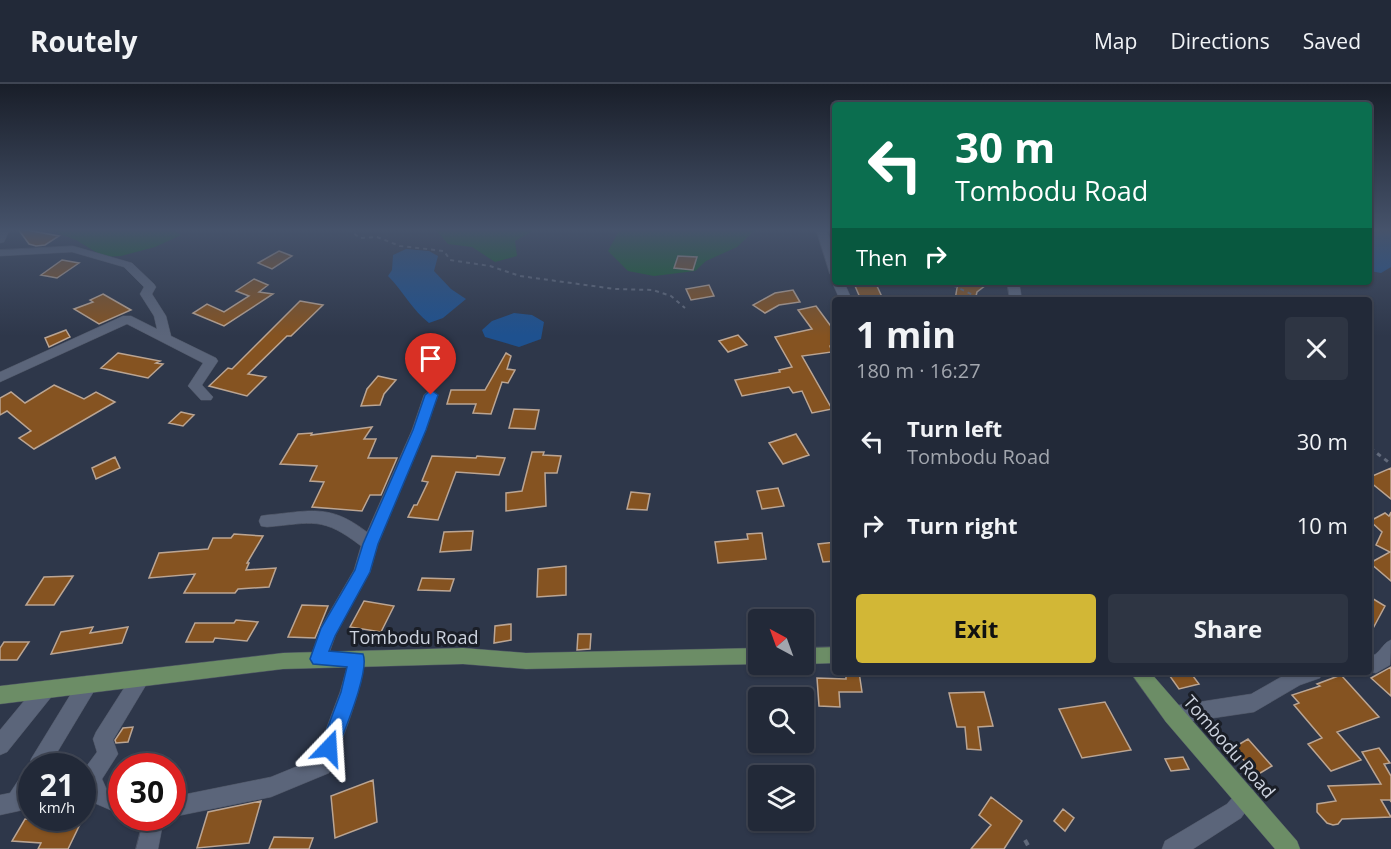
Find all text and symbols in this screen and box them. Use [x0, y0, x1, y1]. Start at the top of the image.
text: Routely [30, 22, 137, 60]
text: Map [1094, 27, 1137, 55]
text: Directions [1170, 27, 1270, 55]
text: Saved [1303, 27, 1361, 55]
text: 30 m [955, 118, 1055, 175]
icon: left [856, 126, 934, 204]
text: Tombodu Road [955, 172, 1148, 209]
icon: right [919, 240, 952, 273]
text: Then [856, 242, 907, 272]
text: 1 min [856, 310, 956, 359]
button: close [1285, 317, 1348, 380]
pin [405, 333, 456, 395]
icon: arrive [414, 342, 447, 375]
text: 180 m · 16:27 [856, 357, 981, 384]
text: Turn left [907, 413, 1002, 443]
icon: left [856, 425, 889, 458]
text: 30 m [1297, 426, 1348, 456]
text: Tombodu Road [907, 443, 1050, 470]
icon: right [856, 509, 889, 542]
text: Turn right [907, 510, 1018, 540]
text: 10 m [1297, 510, 1348, 540]
button: Exit [856, 594, 1096, 663]
button: Share [1108, 594, 1348, 663]
north arrow [748, 609, 814, 675]
map controls [748, 609, 814, 831]
street label: Tombodu Road [350, 625, 478, 649]
button: search [748, 687, 814, 753]
street label: Tombodu Road [1178, 690, 1281, 803]
position arrow [297, 716, 361, 780]
speed limit sign: 30 [108, 753, 186, 831]
text: 21 [40, 764, 74, 805]
button: layers [748, 765, 814, 831]
text: km/h [39, 797, 75, 817]

